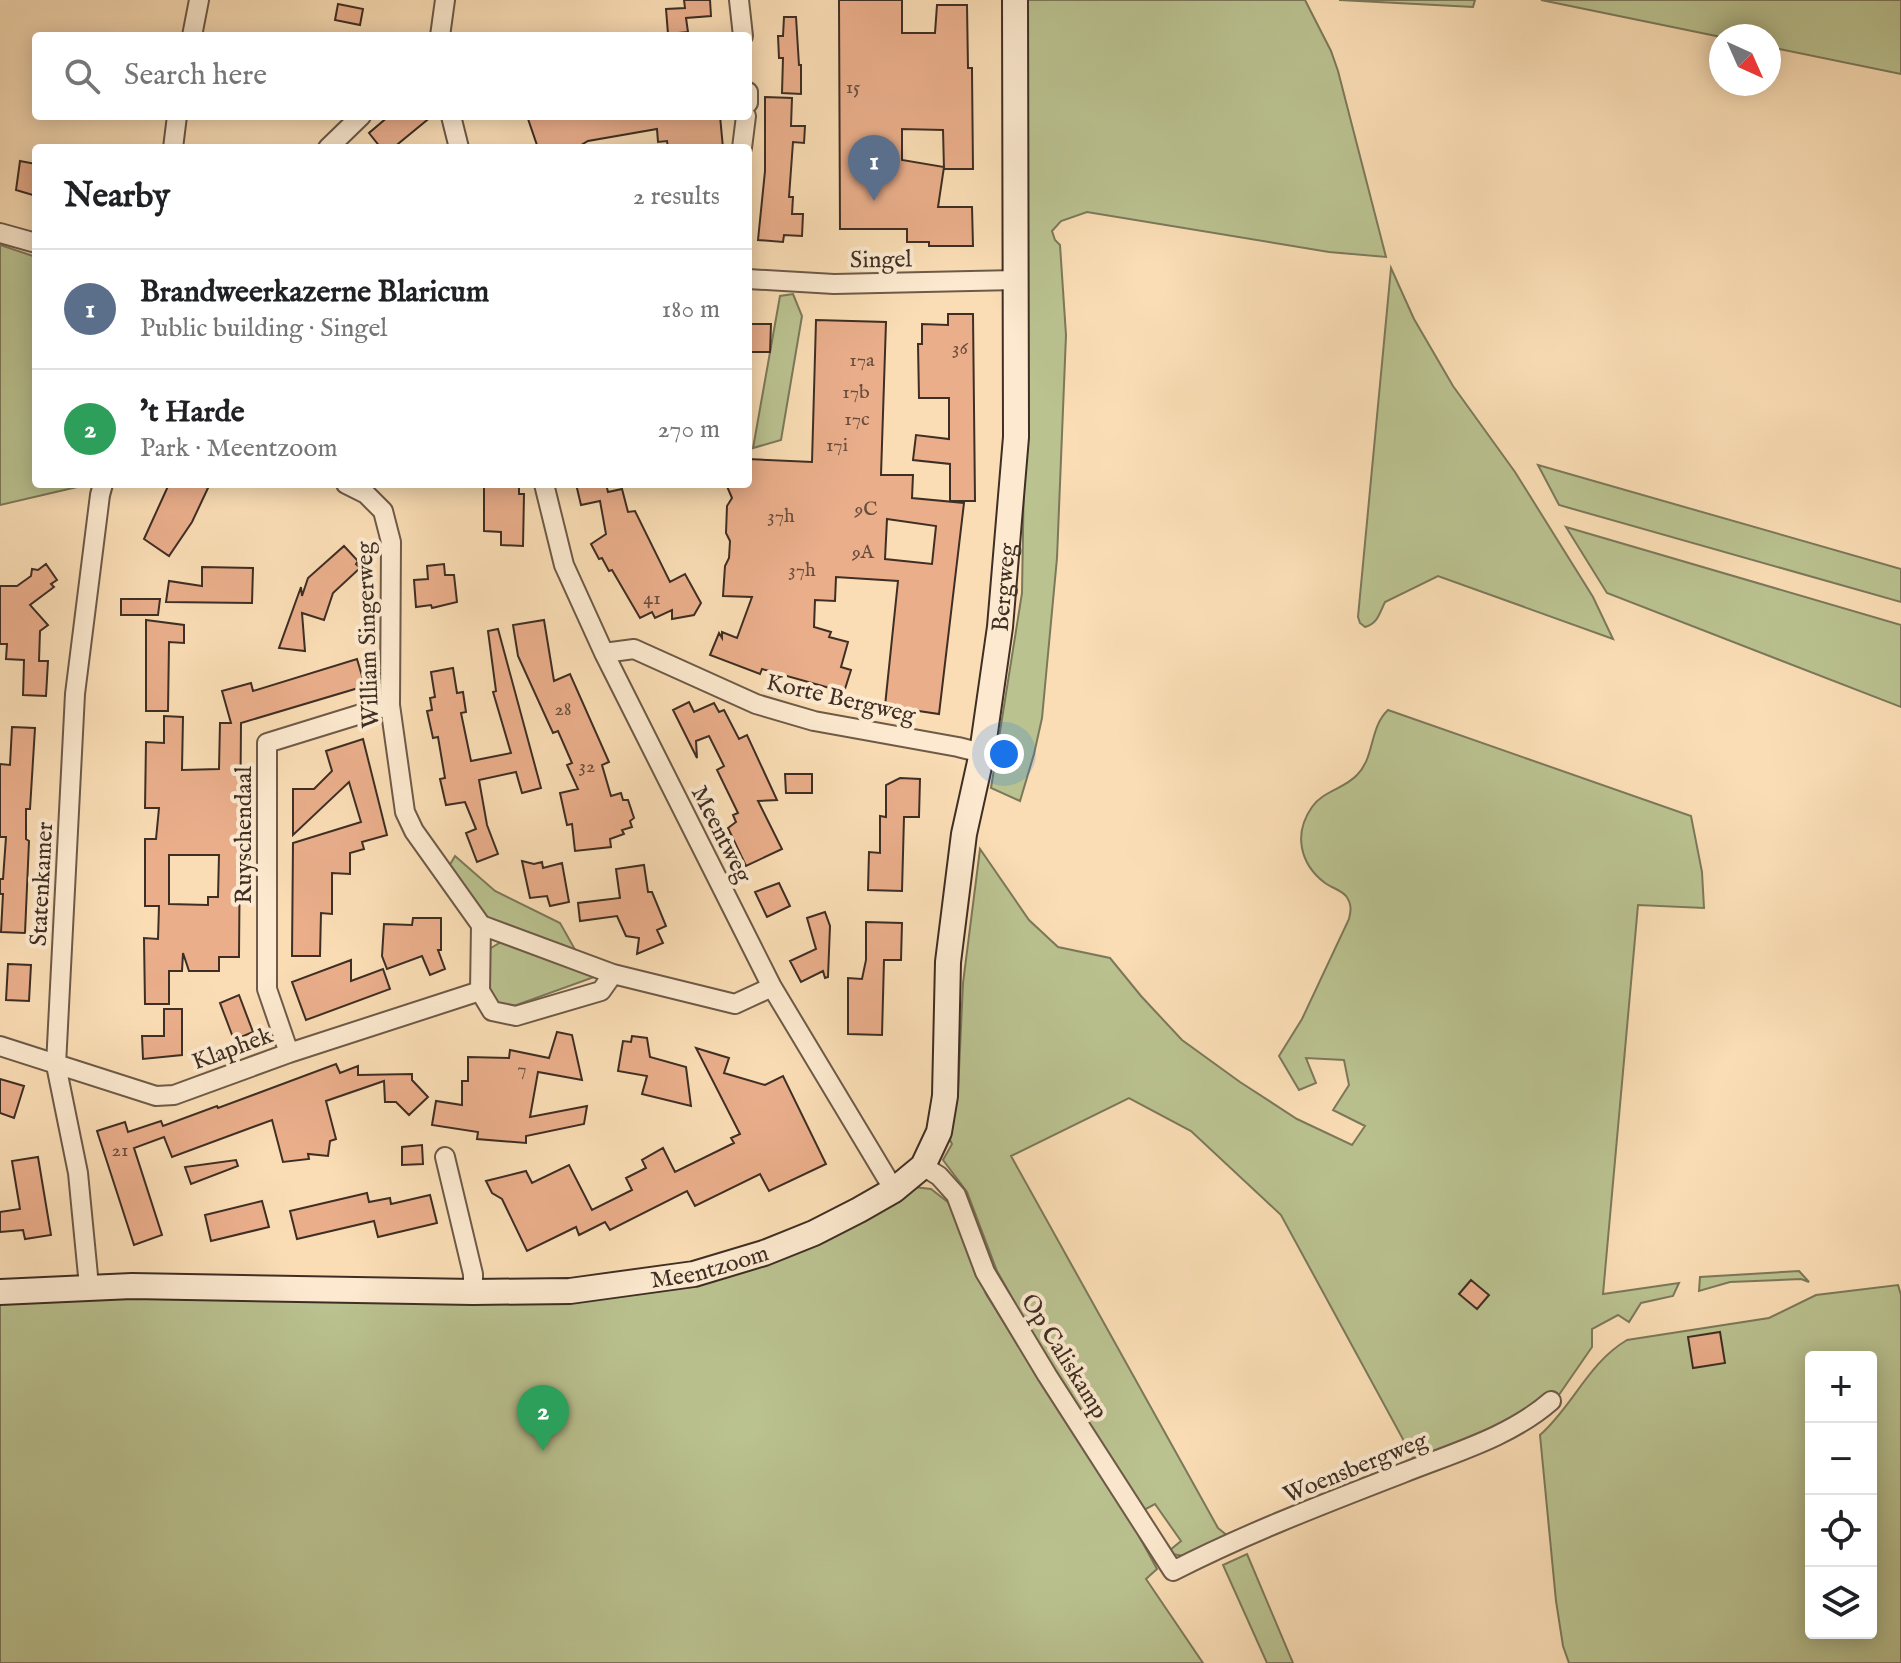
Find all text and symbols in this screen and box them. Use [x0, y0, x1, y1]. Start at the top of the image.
north arrow [1709, 24, 1781, 96]
search box [32, 32, 752, 120]
icon: search [60, 54, 104, 98]
text: Search here [124, 57, 267, 95]
house number: 15 [846, 75, 860, 100]
pin: 1 [848, 135, 900, 201]
text: Nearby [64, 175, 170, 218]
text: 2 results [633, 180, 720, 213]
street label: Singel [850, 244, 913, 277]
text: Brandweerkazerne Blaricum [140, 274, 489, 312]
text: 1 [85, 293, 95, 326]
text: 180 m [662, 293, 720, 326]
text: Public building · Singel [140, 312, 388, 345]
house number: 36 [952, 336, 969, 361]
house number: 17a [849, 348, 875, 373]
house number: 17b [842, 380, 870, 405]
text: 't Harde [140, 394, 245, 432]
house number: 17c [844, 407, 870, 432]
text: 2 [84, 413, 96, 446]
text: 270 m [657, 413, 720, 446]
text: Park · Meentzoom [140, 432, 338, 465]
house number: 17i [826, 433, 848, 458]
house number: 9C [853, 497, 878, 522]
house number: 37h [767, 504, 795, 529]
street label: William Singerweg [350, 540, 387, 729]
house number: 9A [851, 540, 875, 565]
street label: Bergweg [986, 541, 1024, 633]
house number: 37h [788, 558, 816, 583]
house number: 41 [643, 586, 661, 611]
street label: Korte Bergweg [763, 667, 919, 732]
house number: 28 [554, 697, 572, 722]
your location [984, 734, 1024, 774]
house number: 32 [579, 754, 595, 779]
street label: Ruyschendaal [229, 766, 260, 904]
street label: Meentweg [683, 781, 759, 889]
street label: Statenkamer [24, 821, 61, 947]
street label: Klaphek [188, 1020, 277, 1078]
house number: 7 [517, 1057, 527, 1082]
house number: 21 [112, 1138, 128, 1163]
street label: Meentzoom [649, 1238, 773, 1297]
street label: Op Caliskamp [1013, 1288, 1114, 1425]
map controls [1805, 1351, 1877, 1639]
button: + [1805, 1351, 1877, 1423]
pin: 2 [517, 1385, 569, 1451]
button: − [1805, 1423, 1877, 1495]
street label: Woensbergweg [1279, 1425, 1433, 1511]
button: locate [1805, 1495, 1877, 1567]
button: layers [1805, 1567, 1877, 1639]

